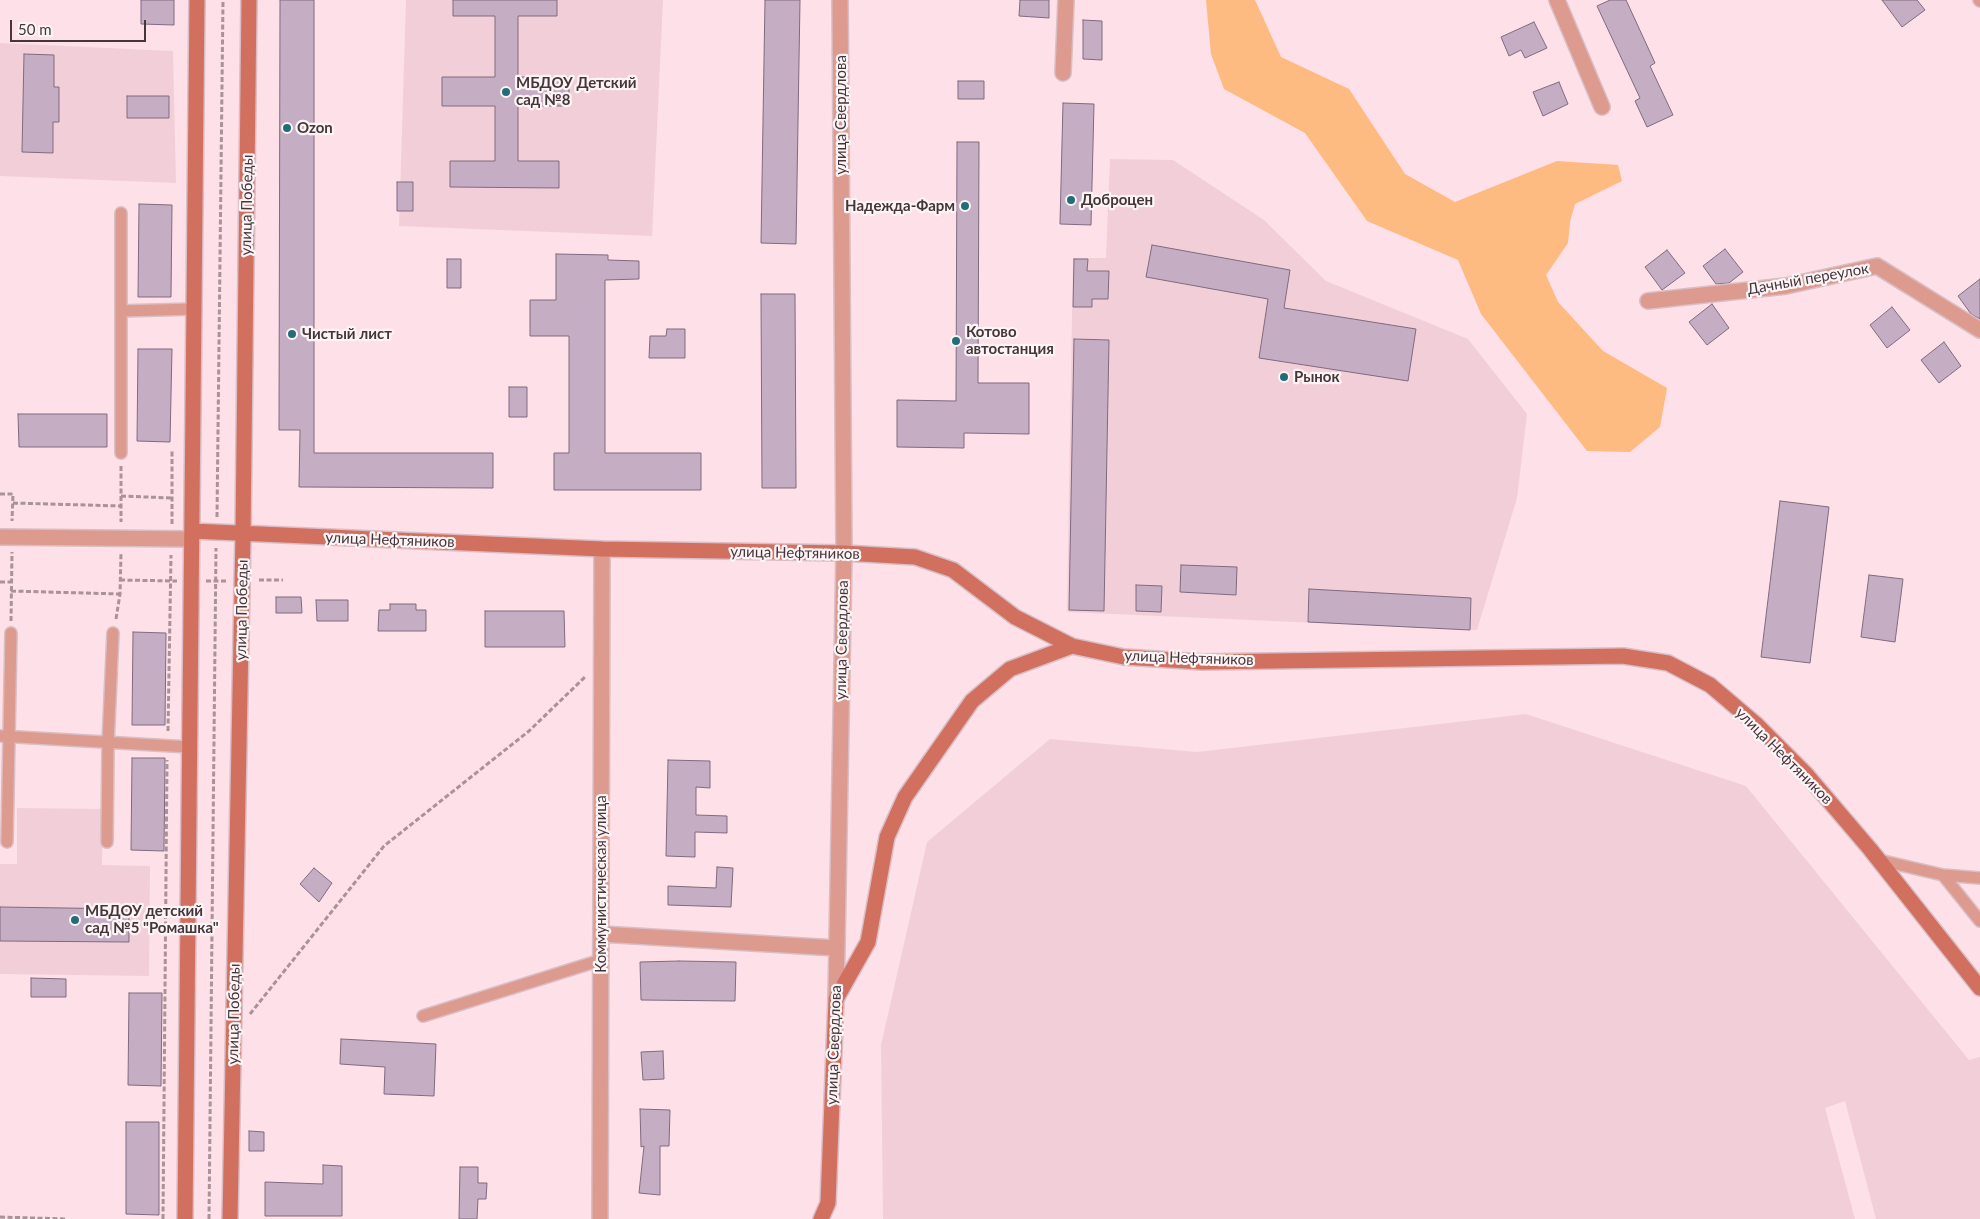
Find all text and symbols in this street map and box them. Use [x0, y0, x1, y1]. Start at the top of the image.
scale bar [12, 10, 149, 42]
text: 50 m [18, 20, 52, 38]
street label: улица Свердлова [832, 55, 850, 175]
place label: МБДОУ Детский сад №8 [516, 74, 636, 109]
marker: МБДОУ Детский сад №8 [500, 86, 512, 98]
place label: Ozon [297, 119, 333, 137]
marker: Ozon [281, 122, 293, 134]
street label: улица Победы [237, 154, 257, 256]
place label: Доброцен [1081, 191, 1153, 209]
marker: Доброцен [1065, 194, 1077, 206]
place label: Надежда-Фарм [845, 197, 955, 215]
marker: Надежда-Фарм [959, 200, 971, 212]
street label: Дачный переулок [1746, 259, 1870, 299]
place label: Котово автостанция [966, 323, 1054, 358]
place label: Чистый лист [302, 325, 392, 343]
marker: Чистый лист [286, 328, 298, 340]
marker: Котово автостанция [950, 335, 962, 347]
place label: Рынок [1294, 368, 1340, 386]
marker: Рынок [1278, 371, 1290, 383]
street label: улица Нефтяников [325, 529, 455, 551]
street label: улица Нефтяников [730, 543, 860, 563]
street label: улица Победы [232, 559, 252, 661]
street label: улица Свердлова [832, 580, 852, 700]
street label: улица Нефтяников [1124, 647, 1254, 669]
street label: улица Нефтяников [1732, 704, 1836, 808]
street label: Коммунистическая улица [592, 795, 610, 973]
place label: МБДОУ детский сад №5 "Ромашка" [85, 902, 219, 937]
marker: МБДОУ детский сад №5 "Ромашка" [69, 914, 81, 926]
street label: улица Победы [224, 963, 244, 1065]
street label: улица Свердлова [823, 985, 845, 1105]

